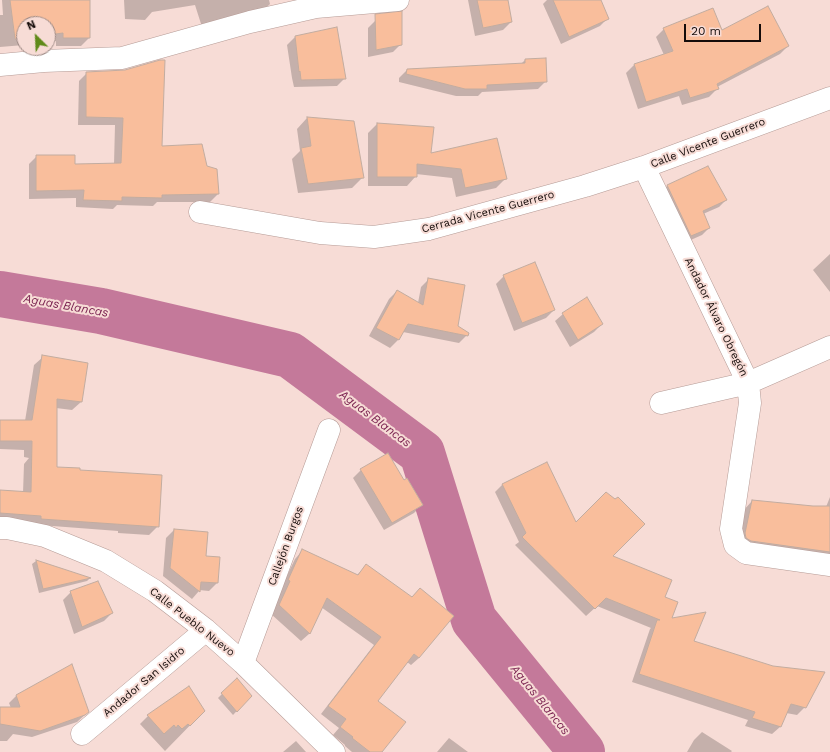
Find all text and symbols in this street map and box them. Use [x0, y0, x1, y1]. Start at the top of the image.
north arrow [16, 16, 56, 56]
scale bar [686, 16, 763, 42]
text: N [25, 18, 38, 33]
text: 20 m [691, 24, 721, 38]
street label: Calle Vicente Guerrero [649, 115, 767, 171]
street label: Cerrada Vicente Guerrero [420, 188, 556, 236]
street label: Andador Álvaro Obregón [681, 255, 751, 379]
water label: Aguas Blancas [23, 291, 109, 321]
water label: Aguas Blancas [337, 388, 413, 450]
street label: Callejón Burgos [266, 505, 306, 587]
street label: Calle Pueblo Nuevo [147, 585, 237, 659]
street label: Andador San Isidro [101, 644, 187, 720]
water label: Aguas Blancas [507, 662, 573, 738]

